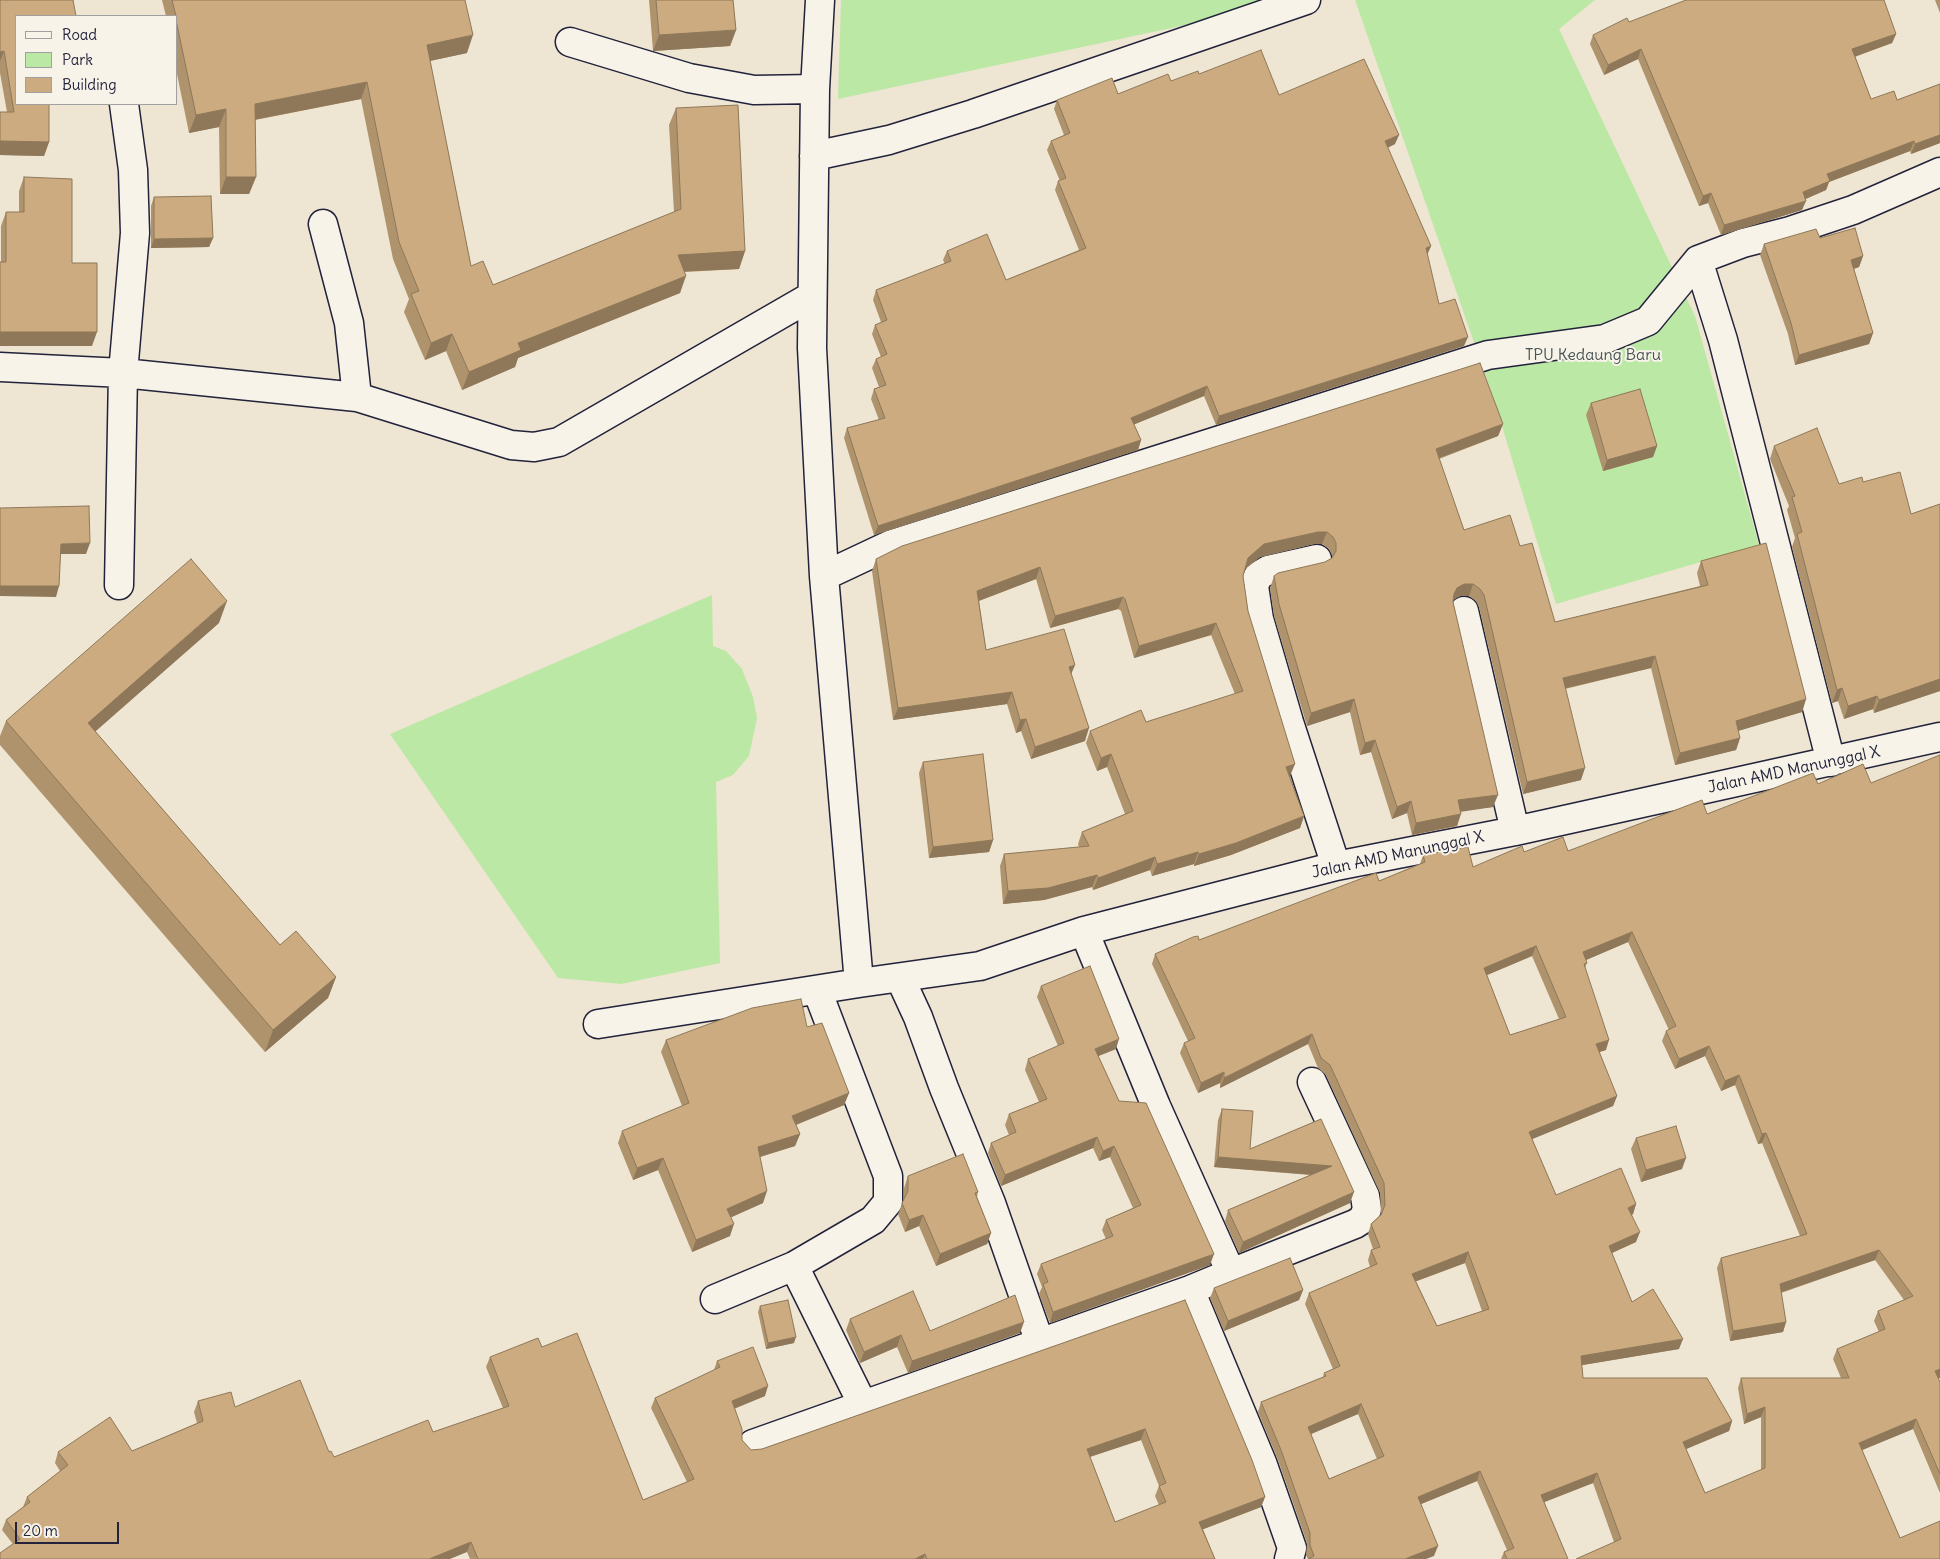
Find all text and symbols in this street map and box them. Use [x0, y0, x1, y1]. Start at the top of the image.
legend [15, 15, 178, 105]
text: Road [62, 25, 97, 44]
text: Park [62, 50, 93, 69]
text: Building [62, 75, 117, 94]
park label: TPU Kedaung Baru [1525, 345, 1661, 365]
street label: Jalan AMD Manunggal X [1706, 742, 1882, 798]
street label: Jalan AMD Manunggal X [1310, 827, 1486, 883]
scale bar [18, 1512, 121, 1544]
text: 20 m [23, 1521, 58, 1540]

